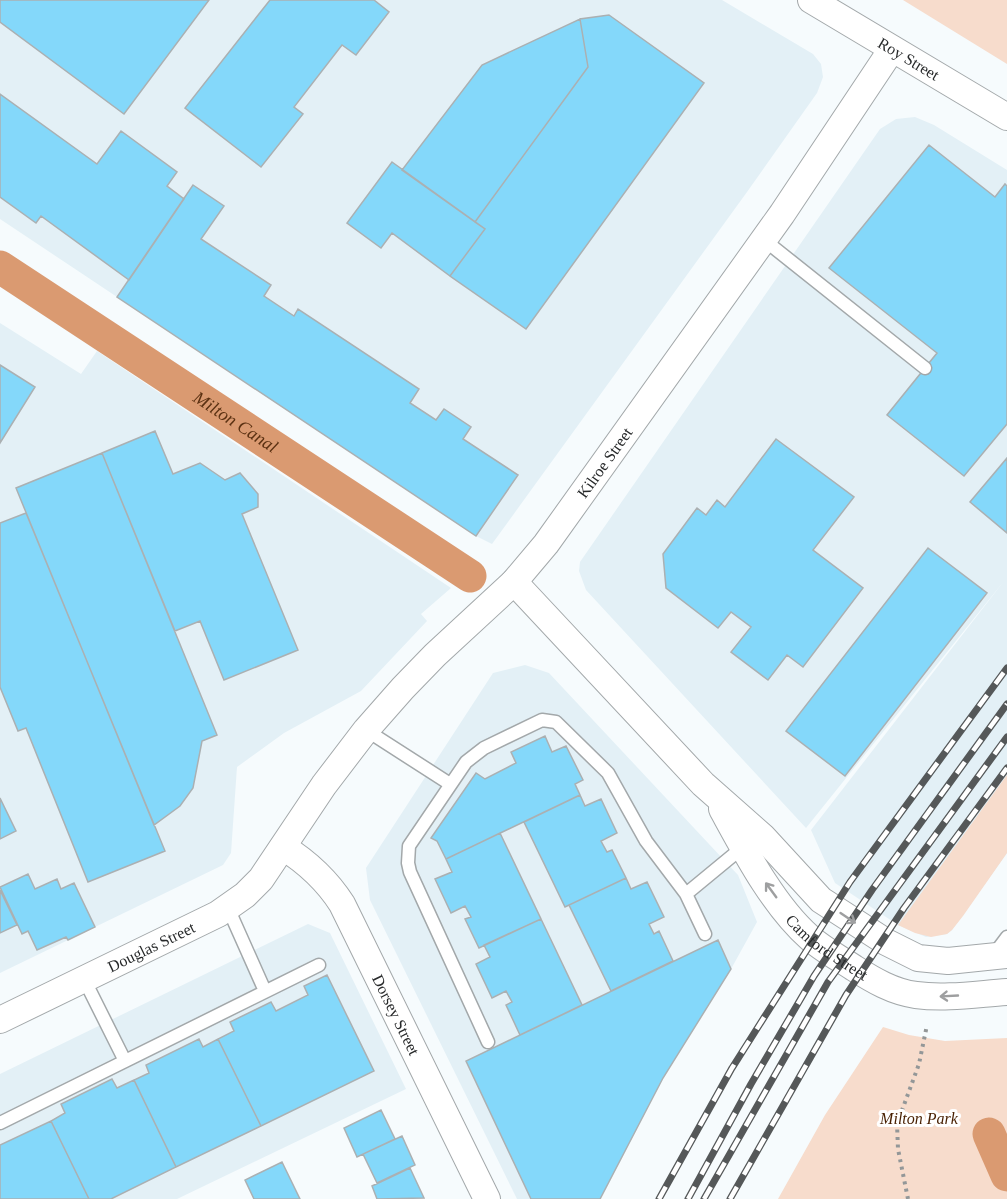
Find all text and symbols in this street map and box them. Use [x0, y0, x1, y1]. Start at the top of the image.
street label: Roy Street [875, 34, 943, 84]
water label: Milton Canal [189, 386, 281, 457]
street label: Kilroe Street [574, 424, 636, 501]
one-way arrow [764, 883, 777, 899]
street label: Camford Street [782, 911, 871, 984]
one-way arrow [839, 912, 856, 924]
street label: Douglas Street [105, 918, 198, 975]
street label: Dorsey Street [369, 972, 423, 1058]
one-way arrow [939, 990, 959, 1001]
park label: Milton Park [879, 1110, 959, 1127]

